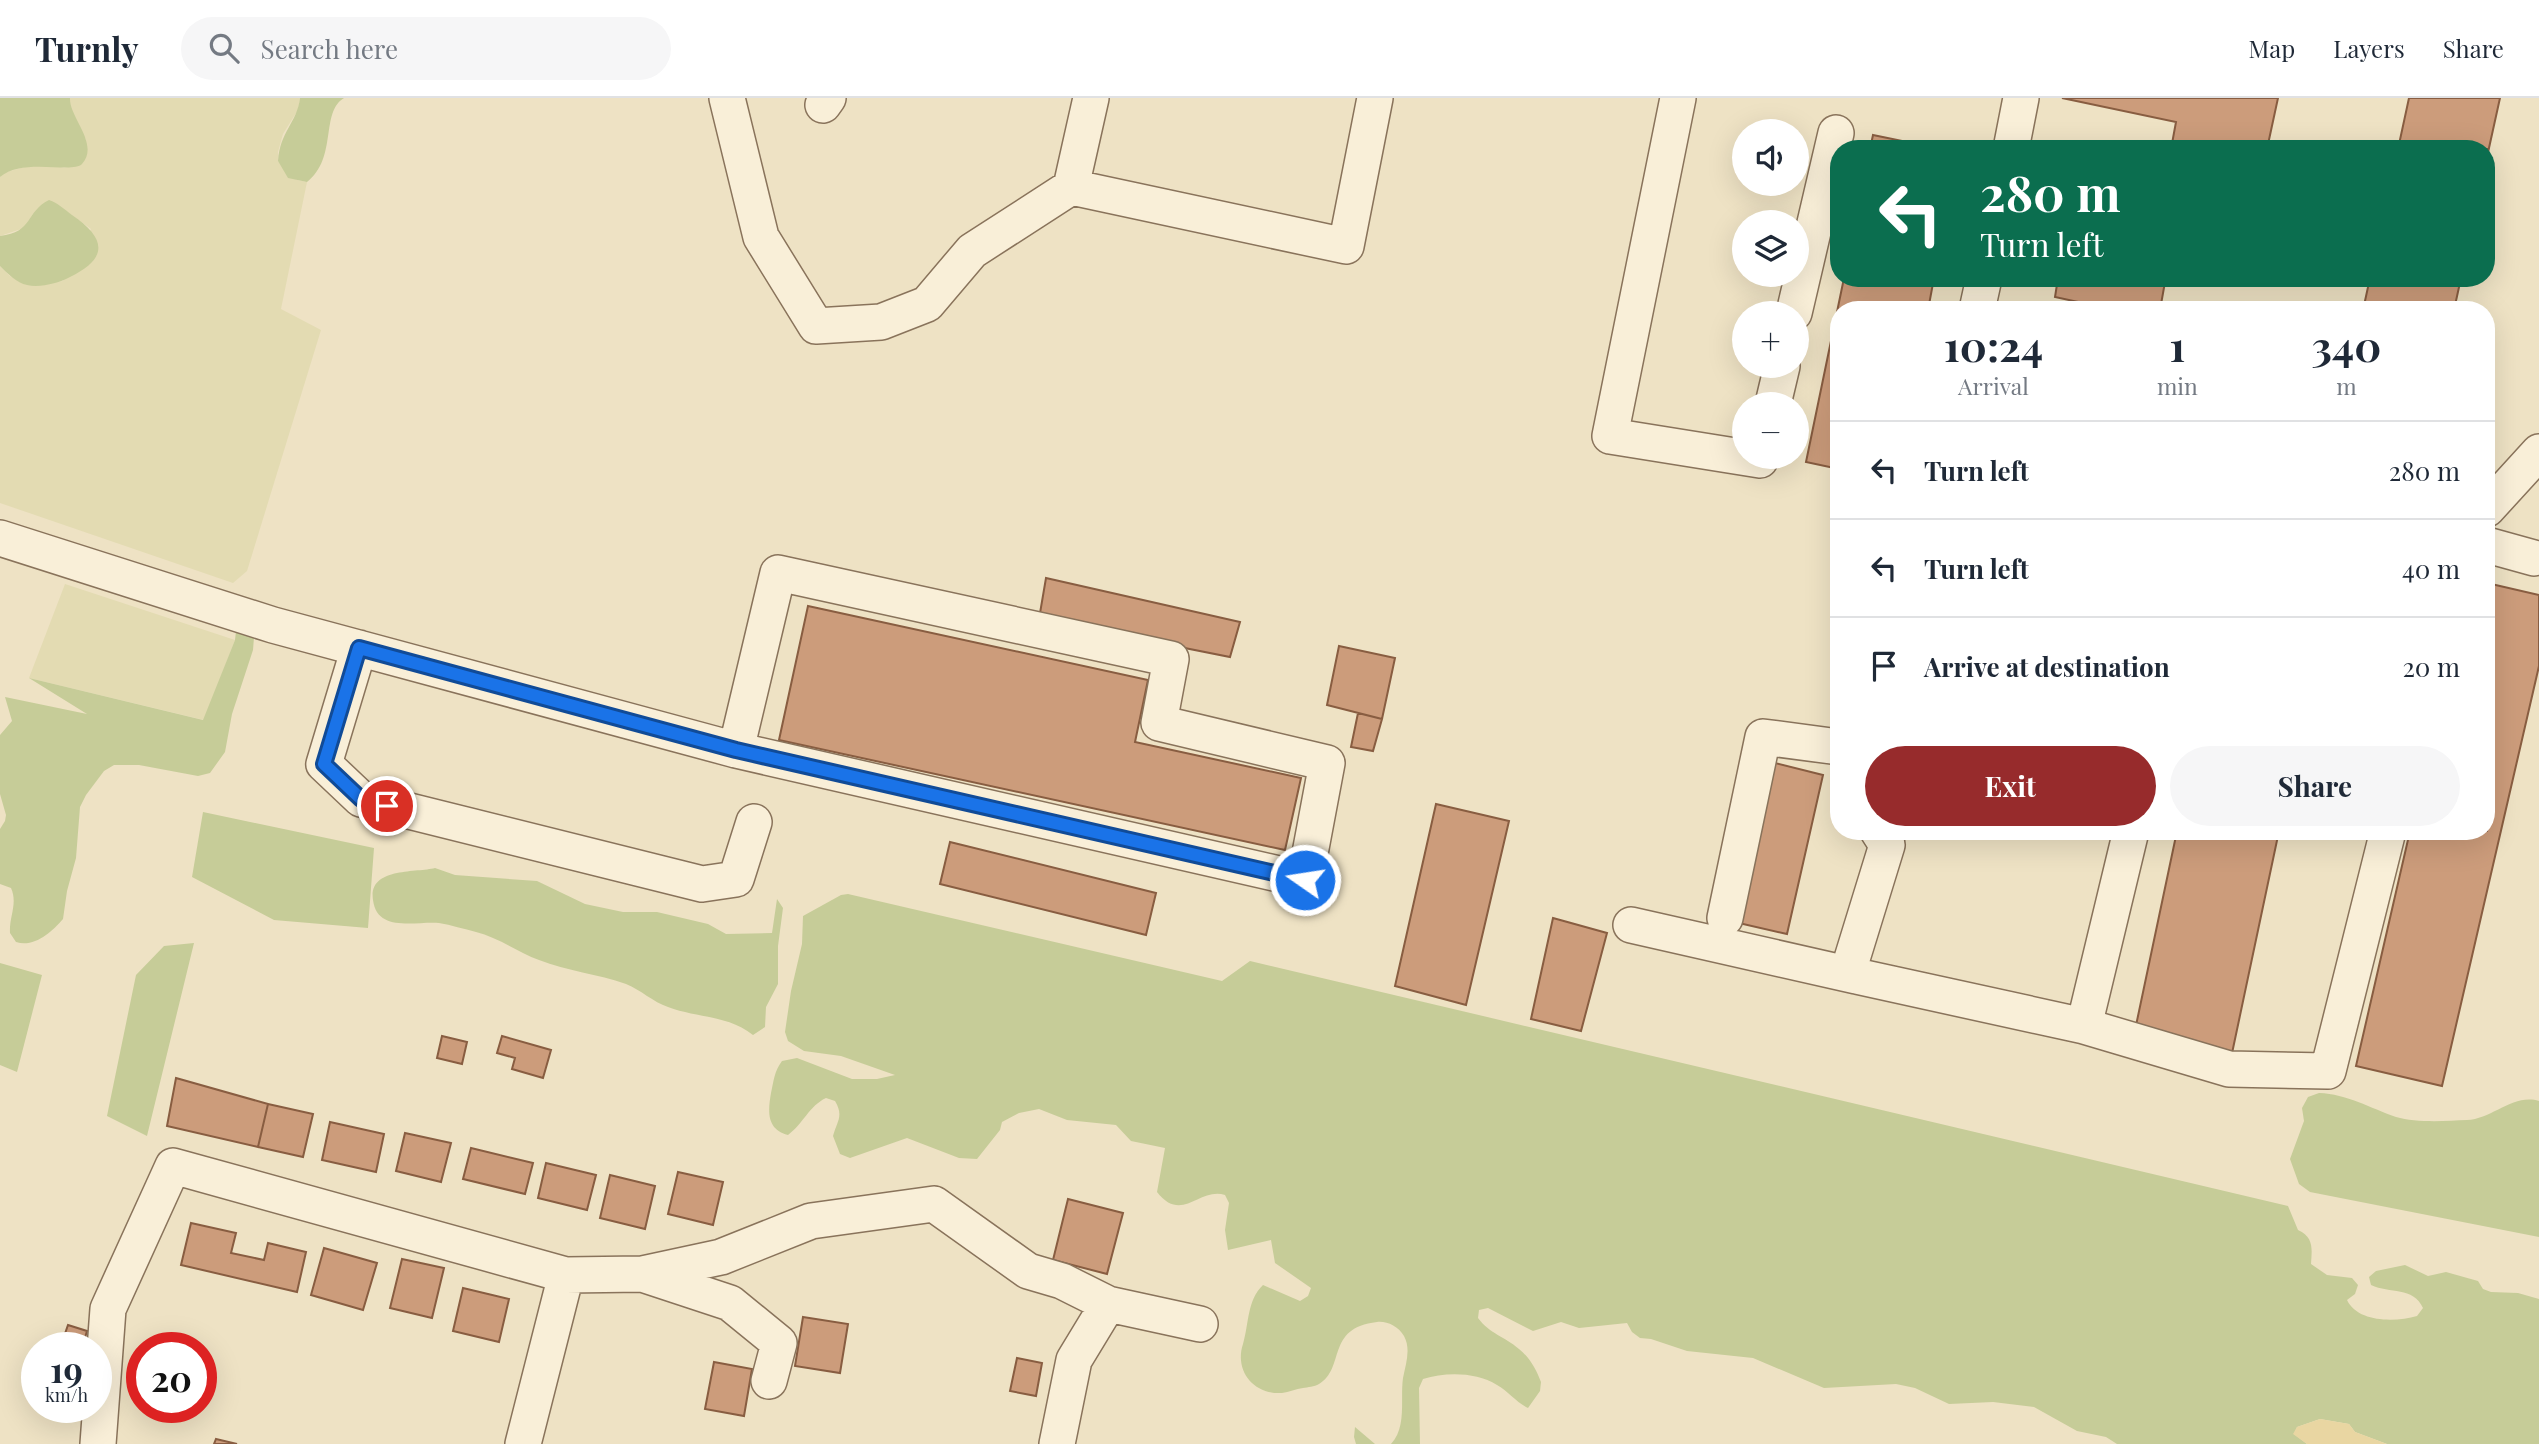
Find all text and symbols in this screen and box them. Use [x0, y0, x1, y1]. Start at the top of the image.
search box [181, 17, 671, 80]
text: Turnly [35, 26, 139, 70]
icon: search [205, 29, 243, 67]
text: Search here [261, 31, 398, 66]
text: Map [2249, 32, 2295, 64]
text: Layers [2333, 32, 2405, 64]
text: Share [2443, 32, 2504, 64]
map controls [1732, 119, 1809, 469]
button: sound [1732, 119, 1809, 196]
text: 280 m [1980, 159, 2120, 224]
icon: left [1865, 168, 1956, 259]
button: layers [1732, 210, 1809, 287]
text: Turn left [1980, 222, 2104, 265]
button: + [1732, 301, 1809, 378]
text: 10:24 [1944, 317, 2043, 373]
text: 1 [2169, 317, 2185, 373]
text: 340 [2312, 317, 2381, 373]
text: Arrival [1958, 370, 2029, 401]
text: min [2157, 370, 2198, 401]
text: m [2336, 370, 2357, 401]
button: − [1732, 392, 1809, 469]
icon: left [1865, 451, 1903, 489]
text: Turn left [1924, 453, 2029, 488]
text: 280 m [2389, 453, 2460, 488]
icon: left [1865, 549, 1903, 587]
text: Turn left [1924, 551, 2029, 586]
text: 40 m [2402, 551, 2460, 586]
icon: arrive [1865, 647, 1903, 685]
text: Arrive at destination [1924, 649, 2170, 684]
text: 20 m [2402, 649, 2460, 684]
button: Exit [1865, 746, 2156, 826]
button: Share [2170, 746, 2460, 826]
pin [357, 776, 417, 836]
icon: arrive [368, 787, 406, 825]
position arrow [1268, 843, 1342, 917]
speed limit sign: 20 [126, 1332, 217, 1423]
text: 19 [50, 1345, 83, 1392]
text: km/h [45, 1383, 88, 1407]

